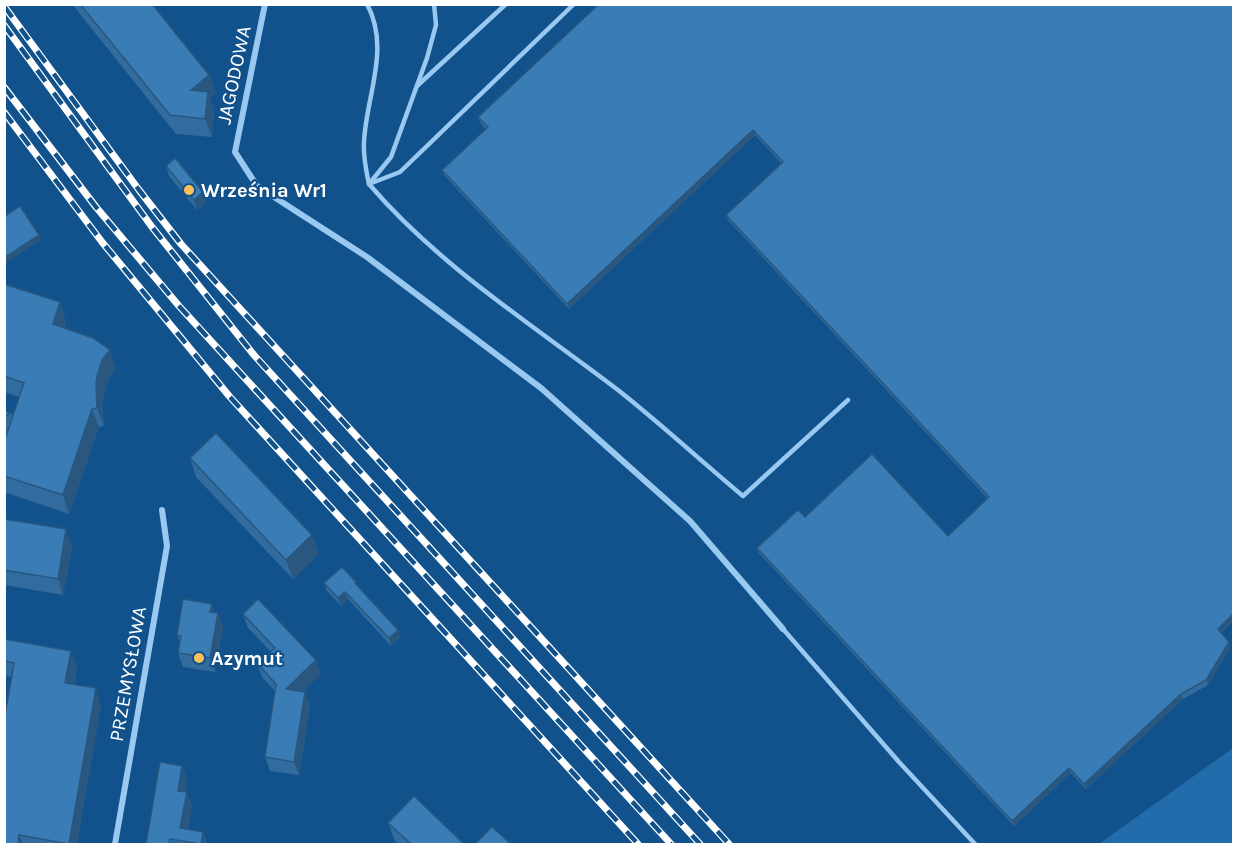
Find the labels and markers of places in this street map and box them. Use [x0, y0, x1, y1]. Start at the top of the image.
place label: Września Wr1 [201, 179, 327, 202]
marker: Września Wr1 [182, 183, 196, 197]
place label: Azymut [211, 647, 283, 670]
marker: Azymut [192, 651, 206, 665]

